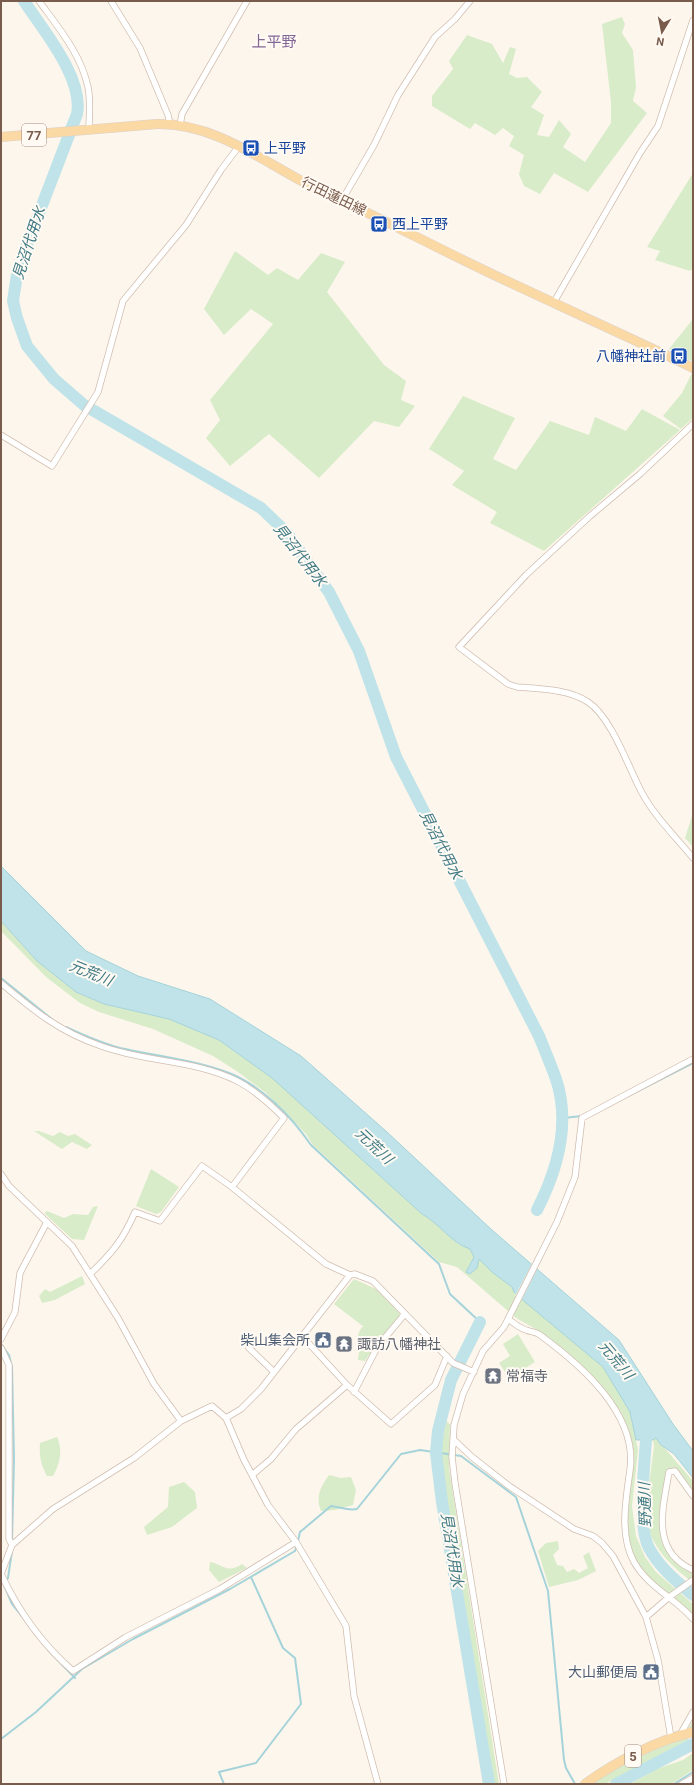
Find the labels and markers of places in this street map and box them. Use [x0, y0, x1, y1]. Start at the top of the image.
bus stop icon: 上平野 [241, 138, 261, 158]
place label: 上平野 [264, 140, 306, 156]
bus stop icon: 西上平野 [369, 214, 389, 234]
place label: 西上平野 [392, 216, 448, 232]
bus stop icon: 八幡神社前 [669, 346, 689, 366]
place label: 八幡神社前 [596, 348, 666, 364]
public building icon: 柴山集会所 [313, 1330, 333, 1350]
place label: 柴山集会所 [240, 1332, 310, 1348]
temple icon: 諏訪八幡神社 [334, 1334, 354, 1354]
place label: 諏訪八幡神社 [357, 1336, 441, 1352]
temple icon: 常福寺 [483, 1366, 503, 1386]
place label: 常福寺 [506, 1368, 548, 1384]
public building icon: 大山郵便局 [641, 1662, 661, 1682]
place label: 大山郵便局 [568, 1664, 638, 1680]

